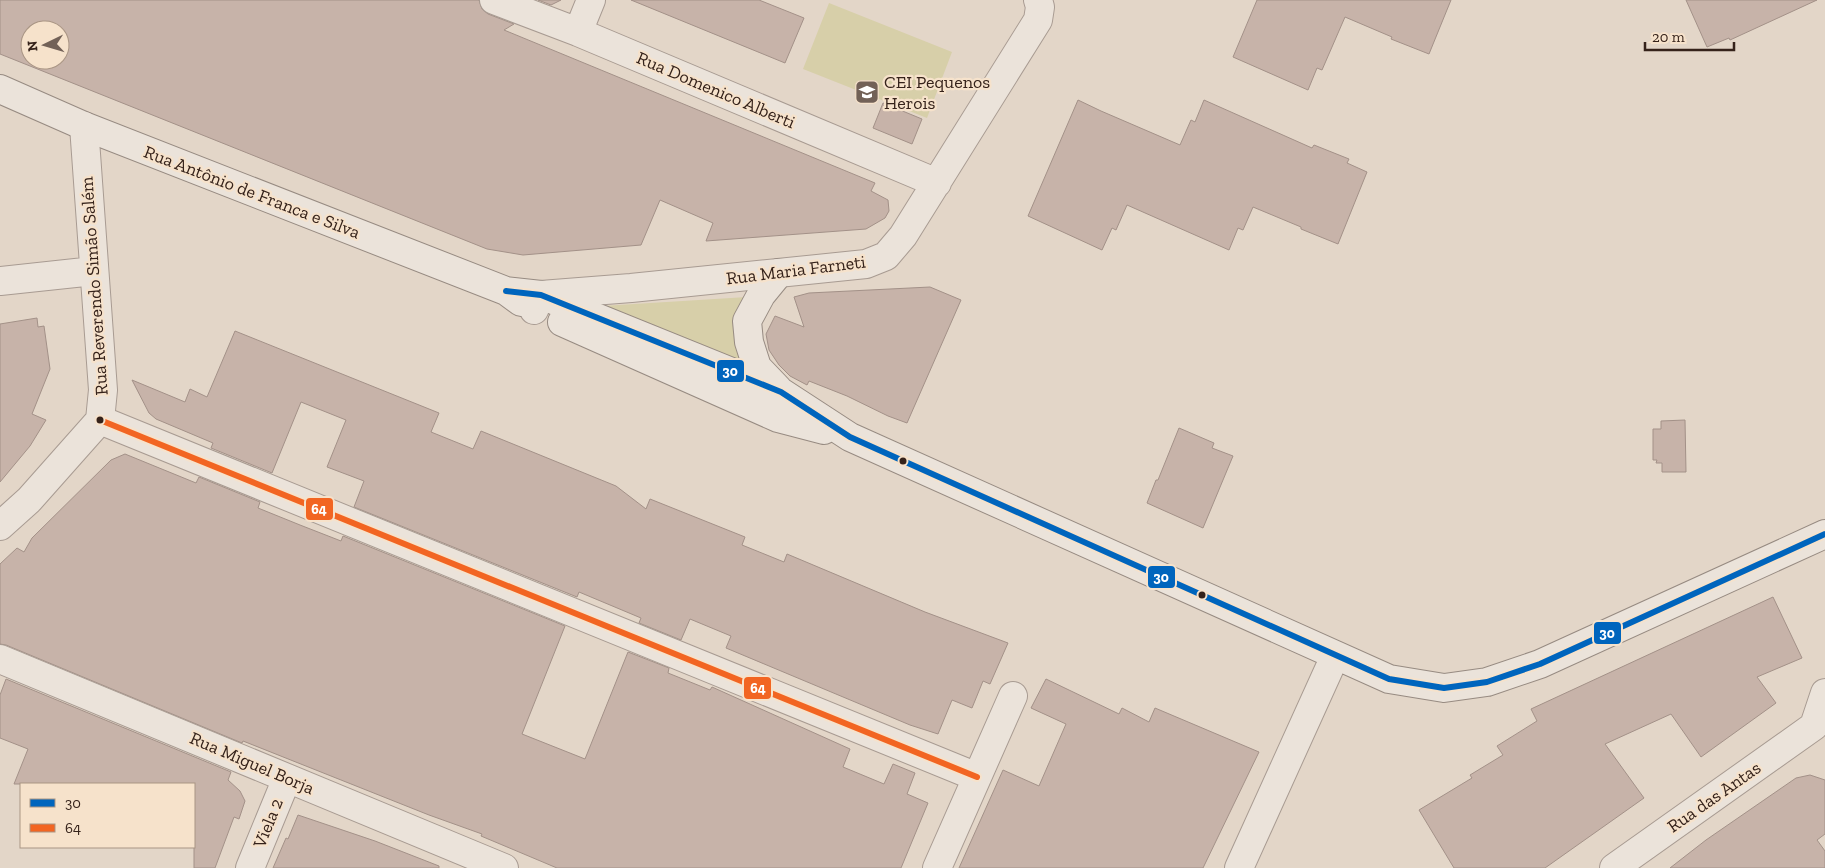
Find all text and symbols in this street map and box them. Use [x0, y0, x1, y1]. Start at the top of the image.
north arrow [20, 20, 70, 70]
scale bar [1645, 20, 1734, 52]
text: 20 m [1652, 28, 1685, 46]
text: N [24, 40, 41, 52]
street label: Rua Domenico Alberti [633, 47, 799, 133]
place label: CEI Pequenos Herois [884, 71, 990, 114]
school or university icon: CEI Pequenos Herois [854, 79, 880, 105]
street label: Rua Antônio de Franca e Silva [141, 141, 363, 244]
street label: Rua Reverendo Simão Salém [75, 175, 113, 396]
street label: Rua Maria Farneti [725, 251, 867, 289]
line badge: 30 [716, 359, 745, 383]
text: 30 [722, 363, 738, 380]
unlabelled marker [95, 415, 105, 425]
unlabelled marker [898, 456, 908, 466]
line badge: 64 [305, 497, 334, 521]
text: 64 [311, 501, 327, 518]
line badge: 30 [1147, 565, 1176, 589]
text: 30 [1153, 569, 1169, 586]
unlabelled marker [1197, 590, 1207, 600]
line badge: 30 [1593, 621, 1622, 645]
text: 30 [1599, 625, 1615, 642]
line badge: 64 [743, 676, 772, 700]
text: 64 [750, 680, 766, 697]
street label: Rua Miguel Borja [186, 727, 318, 799]
street label: Rua das Antas [1663, 757, 1765, 837]
legend [20, 783, 195, 848]
text: 30 [65, 794, 81, 812]
street label: Viela 2 [248, 795, 288, 852]
text: 64 [65, 819, 81, 837]

